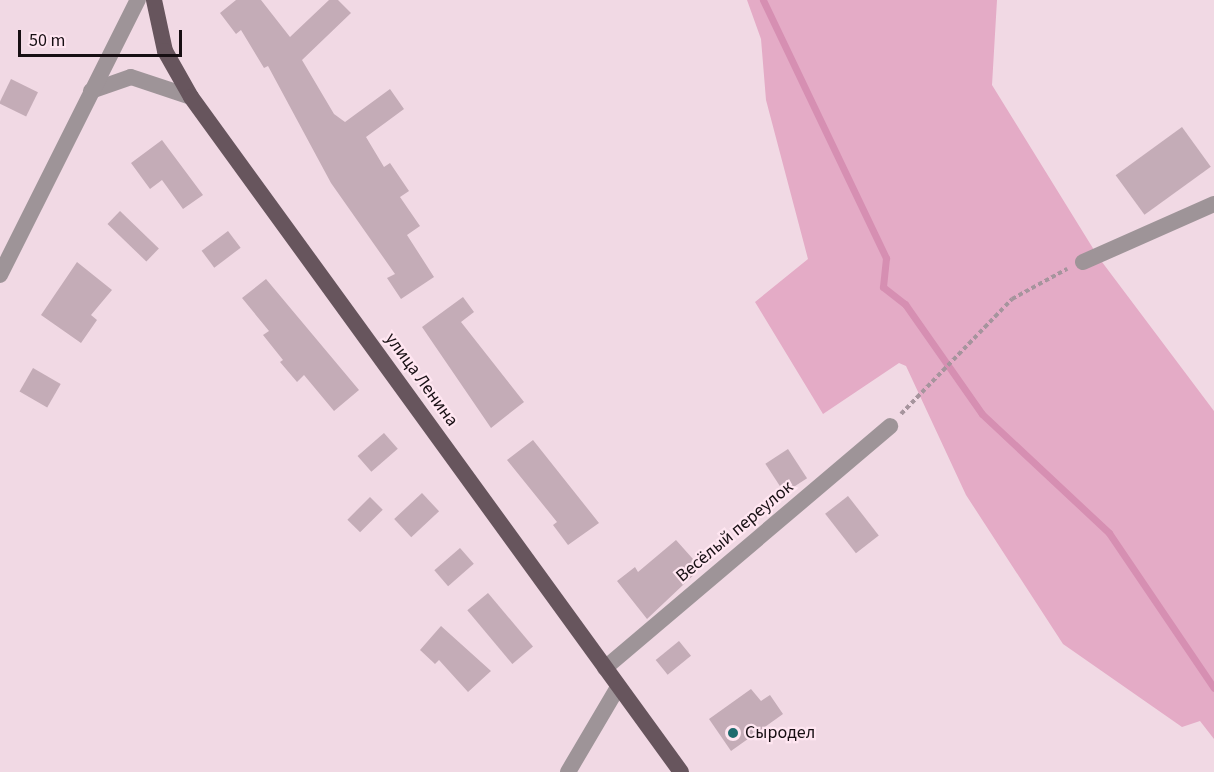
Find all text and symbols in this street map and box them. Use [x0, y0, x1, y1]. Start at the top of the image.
scale bar [21, 18, 184, 56]
text: 50 m [29, 28, 65, 53]
street label: улица Ленина [380, 329, 462, 431]
street label: Весёлый переулок [672, 477, 798, 587]
place label: Сыродел [745, 722, 815, 744]
marker: Сыродел [726, 726, 740, 740]

